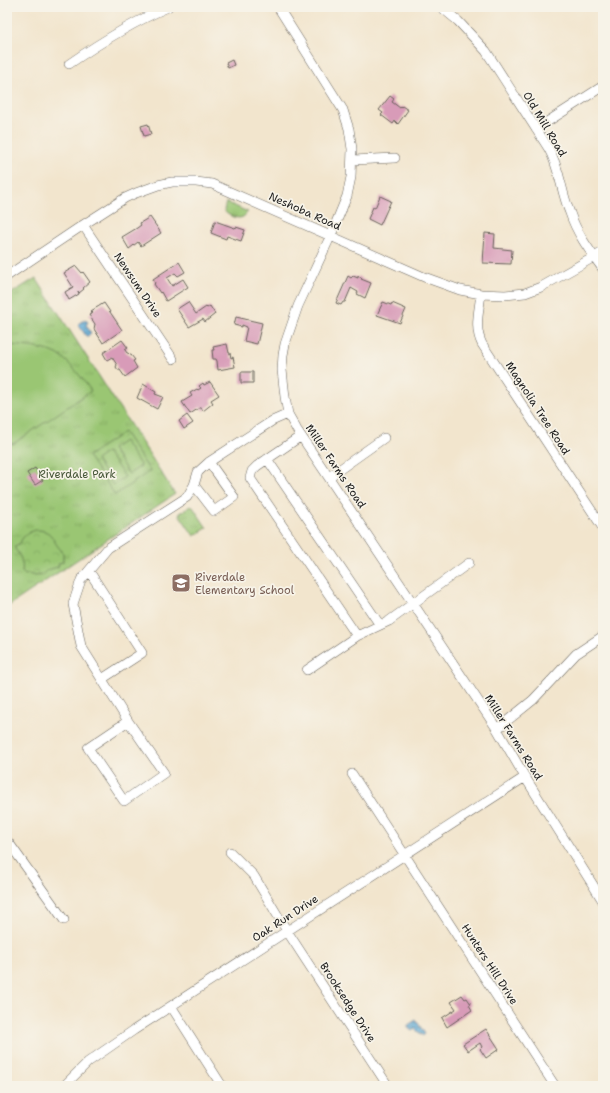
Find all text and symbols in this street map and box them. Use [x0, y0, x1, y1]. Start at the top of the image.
street label: Old Mill Road [519, 89, 570, 160]
street label: Neshoba Road [266, 189, 343, 234]
street label: Newsum Drive [110, 250, 165, 321]
street label: Magnolia Tree Road [502, 359, 573, 458]
street label: Miller Farms Road [302, 421, 369, 511]
park label: Riverdale Park [38, 467, 116, 482]
place label: Riverdale Elementary School [195, 570, 295, 598]
school or university icon: Riverdale Elementary School [170, 572, 192, 594]
street label: Miller Farms Road [481, 692, 546, 783]
street label: Oak Run Drive [249, 891, 321, 945]
street label: Hunters Hill Drive [458, 921, 521, 1008]
street label: Brooksedge Drive [316, 959, 379, 1045]

